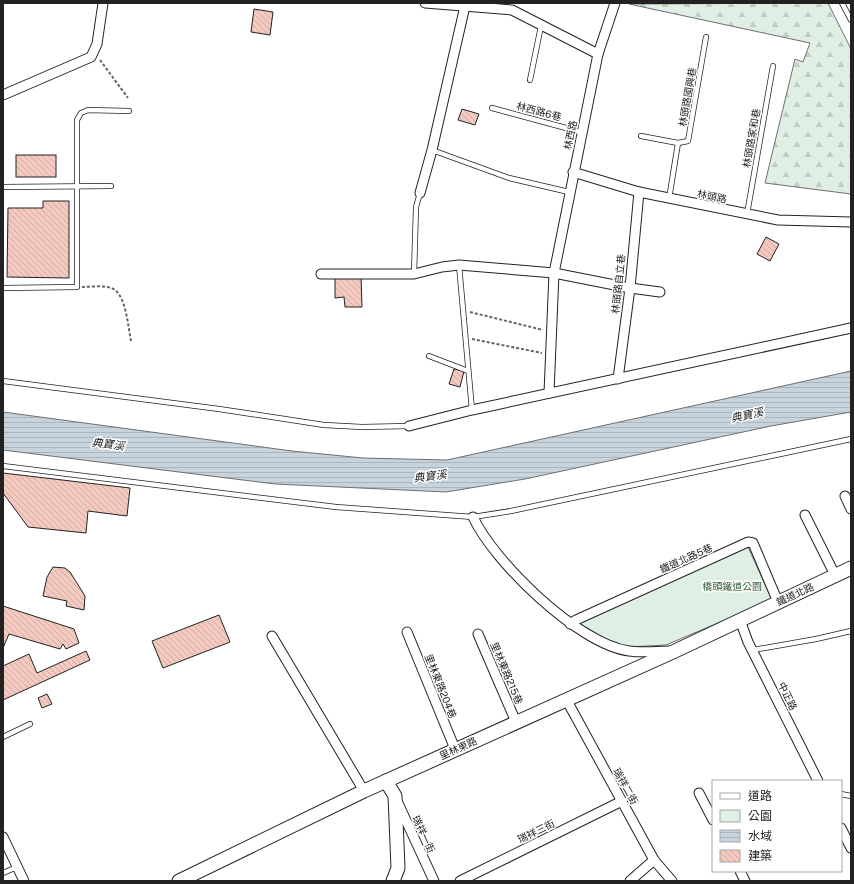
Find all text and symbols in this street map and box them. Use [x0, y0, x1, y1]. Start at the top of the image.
street label: 林頭路國興巷 [676, 66, 698, 128]
street label: 林西路6巷 [515, 99, 563, 123]
street label: 林頭路家和巷 [740, 107, 762, 169]
street label: 林西路 [561, 119, 579, 151]
street label: 林頭路 [696, 187, 728, 205]
street label: 林頭路自立巷 [609, 254, 627, 314]
water label: 典寶溪 [730, 405, 766, 424]
water label: 典寶溪 [91, 436, 127, 452]
water label: 典寶溪 [413, 468, 449, 484]
street label: 鐵道北路5巷 [658, 541, 714, 575]
park label: 橋頭鐵道公園 [702, 580, 762, 592]
street label: 鐵道北路 [774, 580, 816, 608]
street label: 里林東路215巷 [488, 640, 526, 706]
street label: 里林東路204巷 [423, 652, 459, 720]
street label: 中正路 [776, 680, 800, 712]
street label: 里林東路 [437, 734, 479, 762]
street label: 瑞祥二街 [611, 766, 641, 806]
legend [712, 780, 842, 872]
text: 道路 [748, 789, 772, 803]
text: 公園 [748, 809, 772, 823]
street label: 瑞祥一街 [410, 813, 438, 855]
street label: 瑞祥三街 [515, 817, 557, 845]
text: 水域 [748, 829, 772, 843]
text: 建築 [748, 849, 772, 863]

